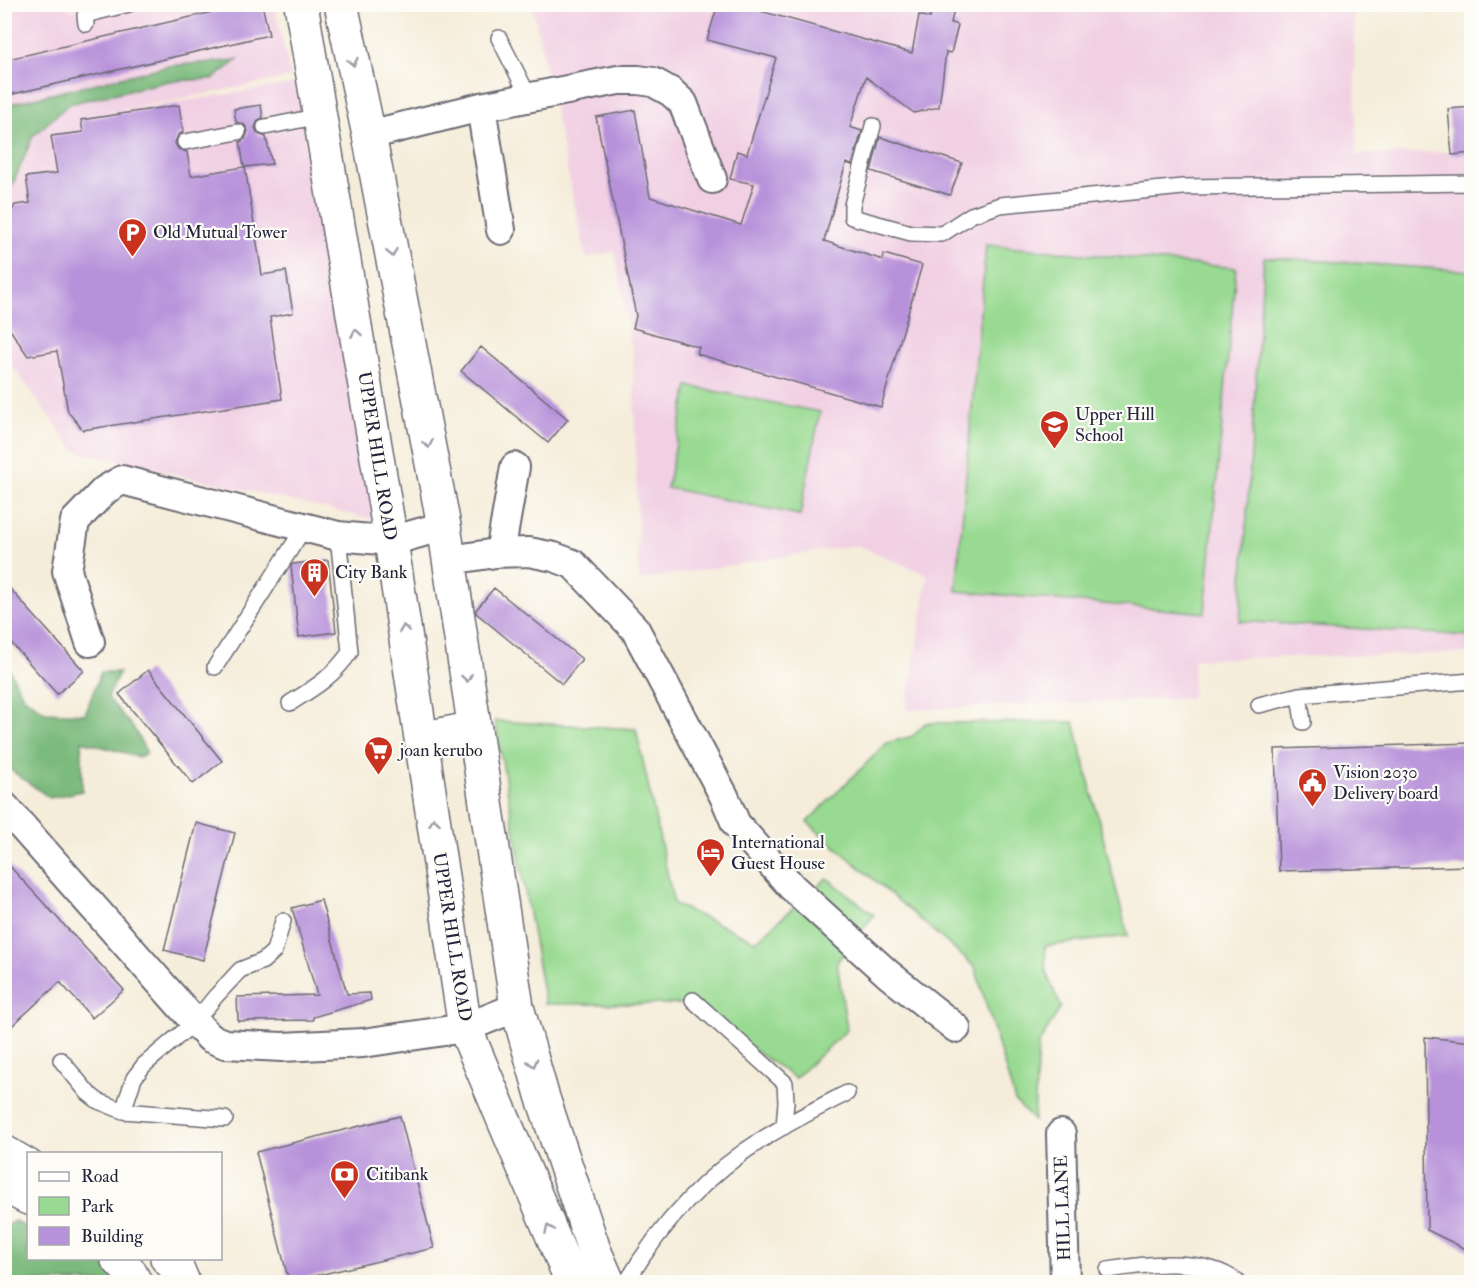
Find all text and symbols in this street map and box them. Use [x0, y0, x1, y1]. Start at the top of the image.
one-way arrow [346, 56, 359, 66]
parking icon: Old Mutual Tower [116, 216, 148, 258]
place label: Old Mutual Tower [153, 221, 287, 244]
one-way arrow [385, 248, 398, 258]
one-way arrow [350, 328, 363, 338]
street label: UPPER HILL ROAD [352, 370, 402, 542]
place label: Upper Hill School [1075, 403, 1155, 447]
school or university icon: Upper Hill School [1038, 408, 1070, 450]
one-way arrow [422, 440, 434, 449]
building icon: City Bank [298, 556, 330, 598]
place label: City Bank [335, 561, 408, 584]
one-way arrow [399, 624, 411, 634]
one-way arrow [461, 673, 473, 683]
supermarket icon: joan kerubo [363, 734, 395, 776]
place label: joan kerubo [397, 739, 483, 762]
place label: Vision 2030 Delivery board [1333, 761, 1439, 805]
public building icon: Vision 2030 Delivery board [1296, 766, 1328, 808]
one-way arrow [428, 817, 441, 827]
place label: International Guest House [731, 831, 825, 875]
hotel icon: International Guest House [694, 836, 726, 878]
street label: UPPER HILL ROAD [427, 851, 477, 1023]
one-way arrow [525, 1058, 538, 1068]
legend [27, 1152, 222, 1260]
street label: HILL LANE [1050, 1155, 1076, 1261]
bank icon: Citibank [329, 1158, 361, 1200]
place label: Citibank [366, 1163, 429, 1186]
text: Road [81, 1165, 119, 1188]
text: Park [81, 1195, 114, 1218]
one-way arrow [544, 1224, 556, 1235]
text: Building [81, 1225, 144, 1248]

